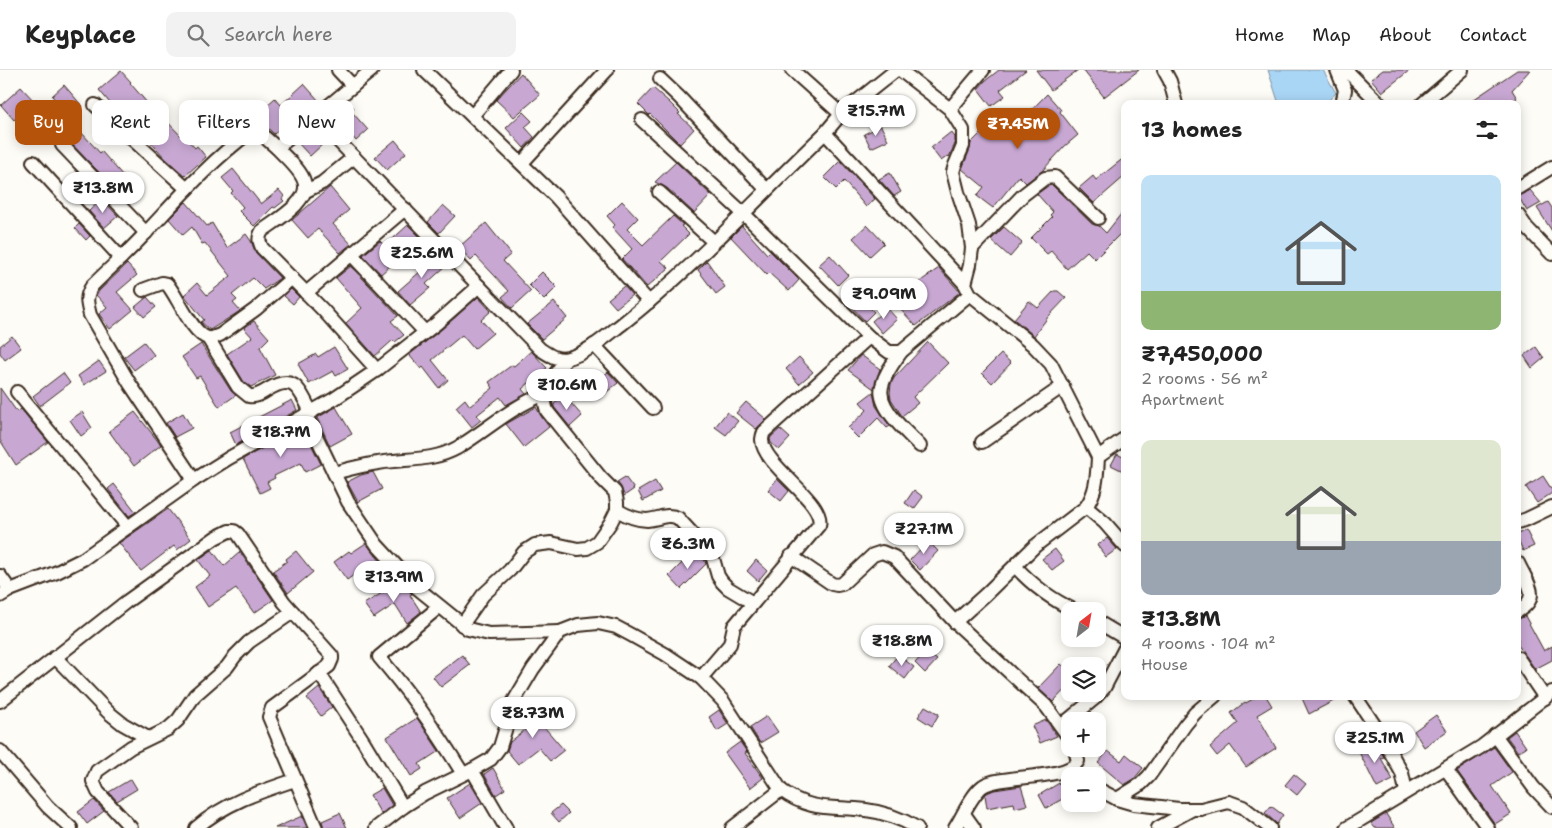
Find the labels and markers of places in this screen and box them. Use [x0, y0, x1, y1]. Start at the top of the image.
pin: ₹15.7M [835, 94, 917, 137]
pin: ₹7.45M [977, 108, 1059, 150]
pin: ₹13.8M [62, 172, 144, 214]
pin: ₹25.6M [381, 236, 463, 279]
pin: ₹9.09M [843, 278, 925, 320]
pin: ₹10.6M [526, 368, 608, 411]
pin: ₹18.7M [240, 416, 322, 458]
pin: ₹27.1M [883, 512, 965, 555]
pin: ₹6.3M [653, 528, 723, 570]
pin: ₹13.9M [353, 560, 435, 603]
pin: ₹18.8M [861, 624, 943, 667]
pin: ₹8.73M [492, 696, 574, 739]
pin: ₹25.1M [1334, 722, 1416, 764]

